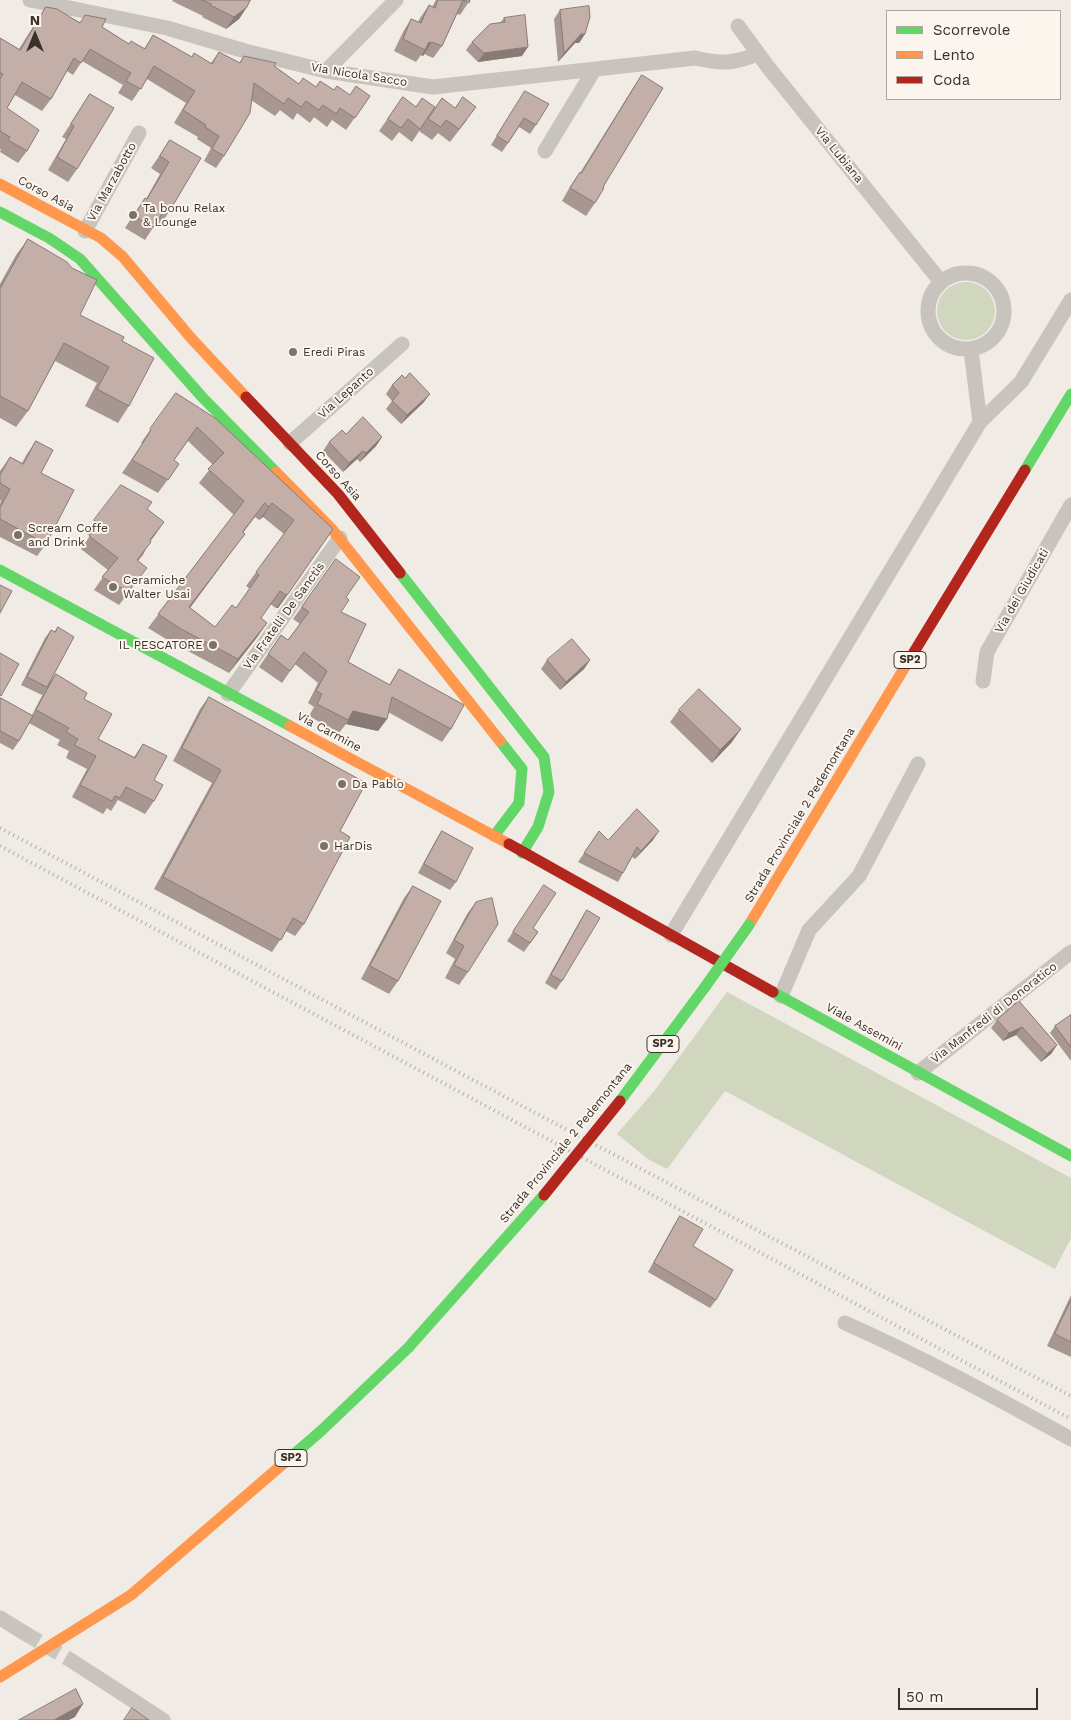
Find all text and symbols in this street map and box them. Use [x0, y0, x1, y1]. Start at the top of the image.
north arrow [10, 10, 60, 60]
legend [886, 10, 1061, 100]
text: N [30, 12, 40, 28]
text: Scorrevole [933, 21, 1011, 39]
text: Lento [933, 46, 975, 64]
street label: Via Nicola Sacco [310, 60, 408, 90]
text: Coda [933, 71, 970, 89]
street label: Via Lubiana [812, 124, 866, 186]
street label: Via Marzabotto [84, 140, 140, 224]
street label: Corso Asia [15, 173, 77, 215]
place label: Ta bonu Relax & Lounge [143, 201, 225, 229]
marker: Ta bonu Relax & Lounge [127, 209, 139, 221]
place label: Eredi Piras [303, 345, 365, 359]
marker: Eredi Piras [287, 346, 299, 358]
street label: Via Lepanto [315, 364, 377, 422]
street label: Corso Asia [312, 448, 364, 504]
place label: Scream Coffe and Drink [28, 521, 108, 549]
marker: Scream Coffe and Drink [12, 529, 24, 541]
street label: Via dei Giudicati [992, 546, 1052, 636]
street label: Via Fratelli De Sanctis [240, 559, 328, 673]
place label: Ceramiche Walter Usai [123, 573, 190, 601]
marker: Ceramiche Walter Usai [107, 581, 119, 593]
place label: IL PESCATORE [119, 638, 203, 652]
marker: IL PESCATORE [207, 639, 219, 651]
road number: SP2 [894, 652, 926, 668]
street label: Via Carmine [294, 709, 364, 755]
street label: Strada Provinciale 2 Pedemontana [742, 725, 858, 905]
place label: Da Pablo [352, 777, 404, 791]
marker: Da Pablo [336, 778, 348, 790]
place label: HarDis [334, 839, 372, 853]
marker: HarDis [318, 840, 330, 852]
street label: Via Manfredi di Donoratico [928, 959, 1060, 1067]
street label: Viale Assemini [823, 1000, 905, 1054]
road number: SP2 [647, 1036, 679, 1052]
street label: Strada Provinciale 2 Pedemontana [497, 1060, 635, 1226]
road number: SP2 [275, 1450, 307, 1466]
scale bar [901, 1678, 1041, 1710]
text: 50 m [906, 1688, 943, 1706]

